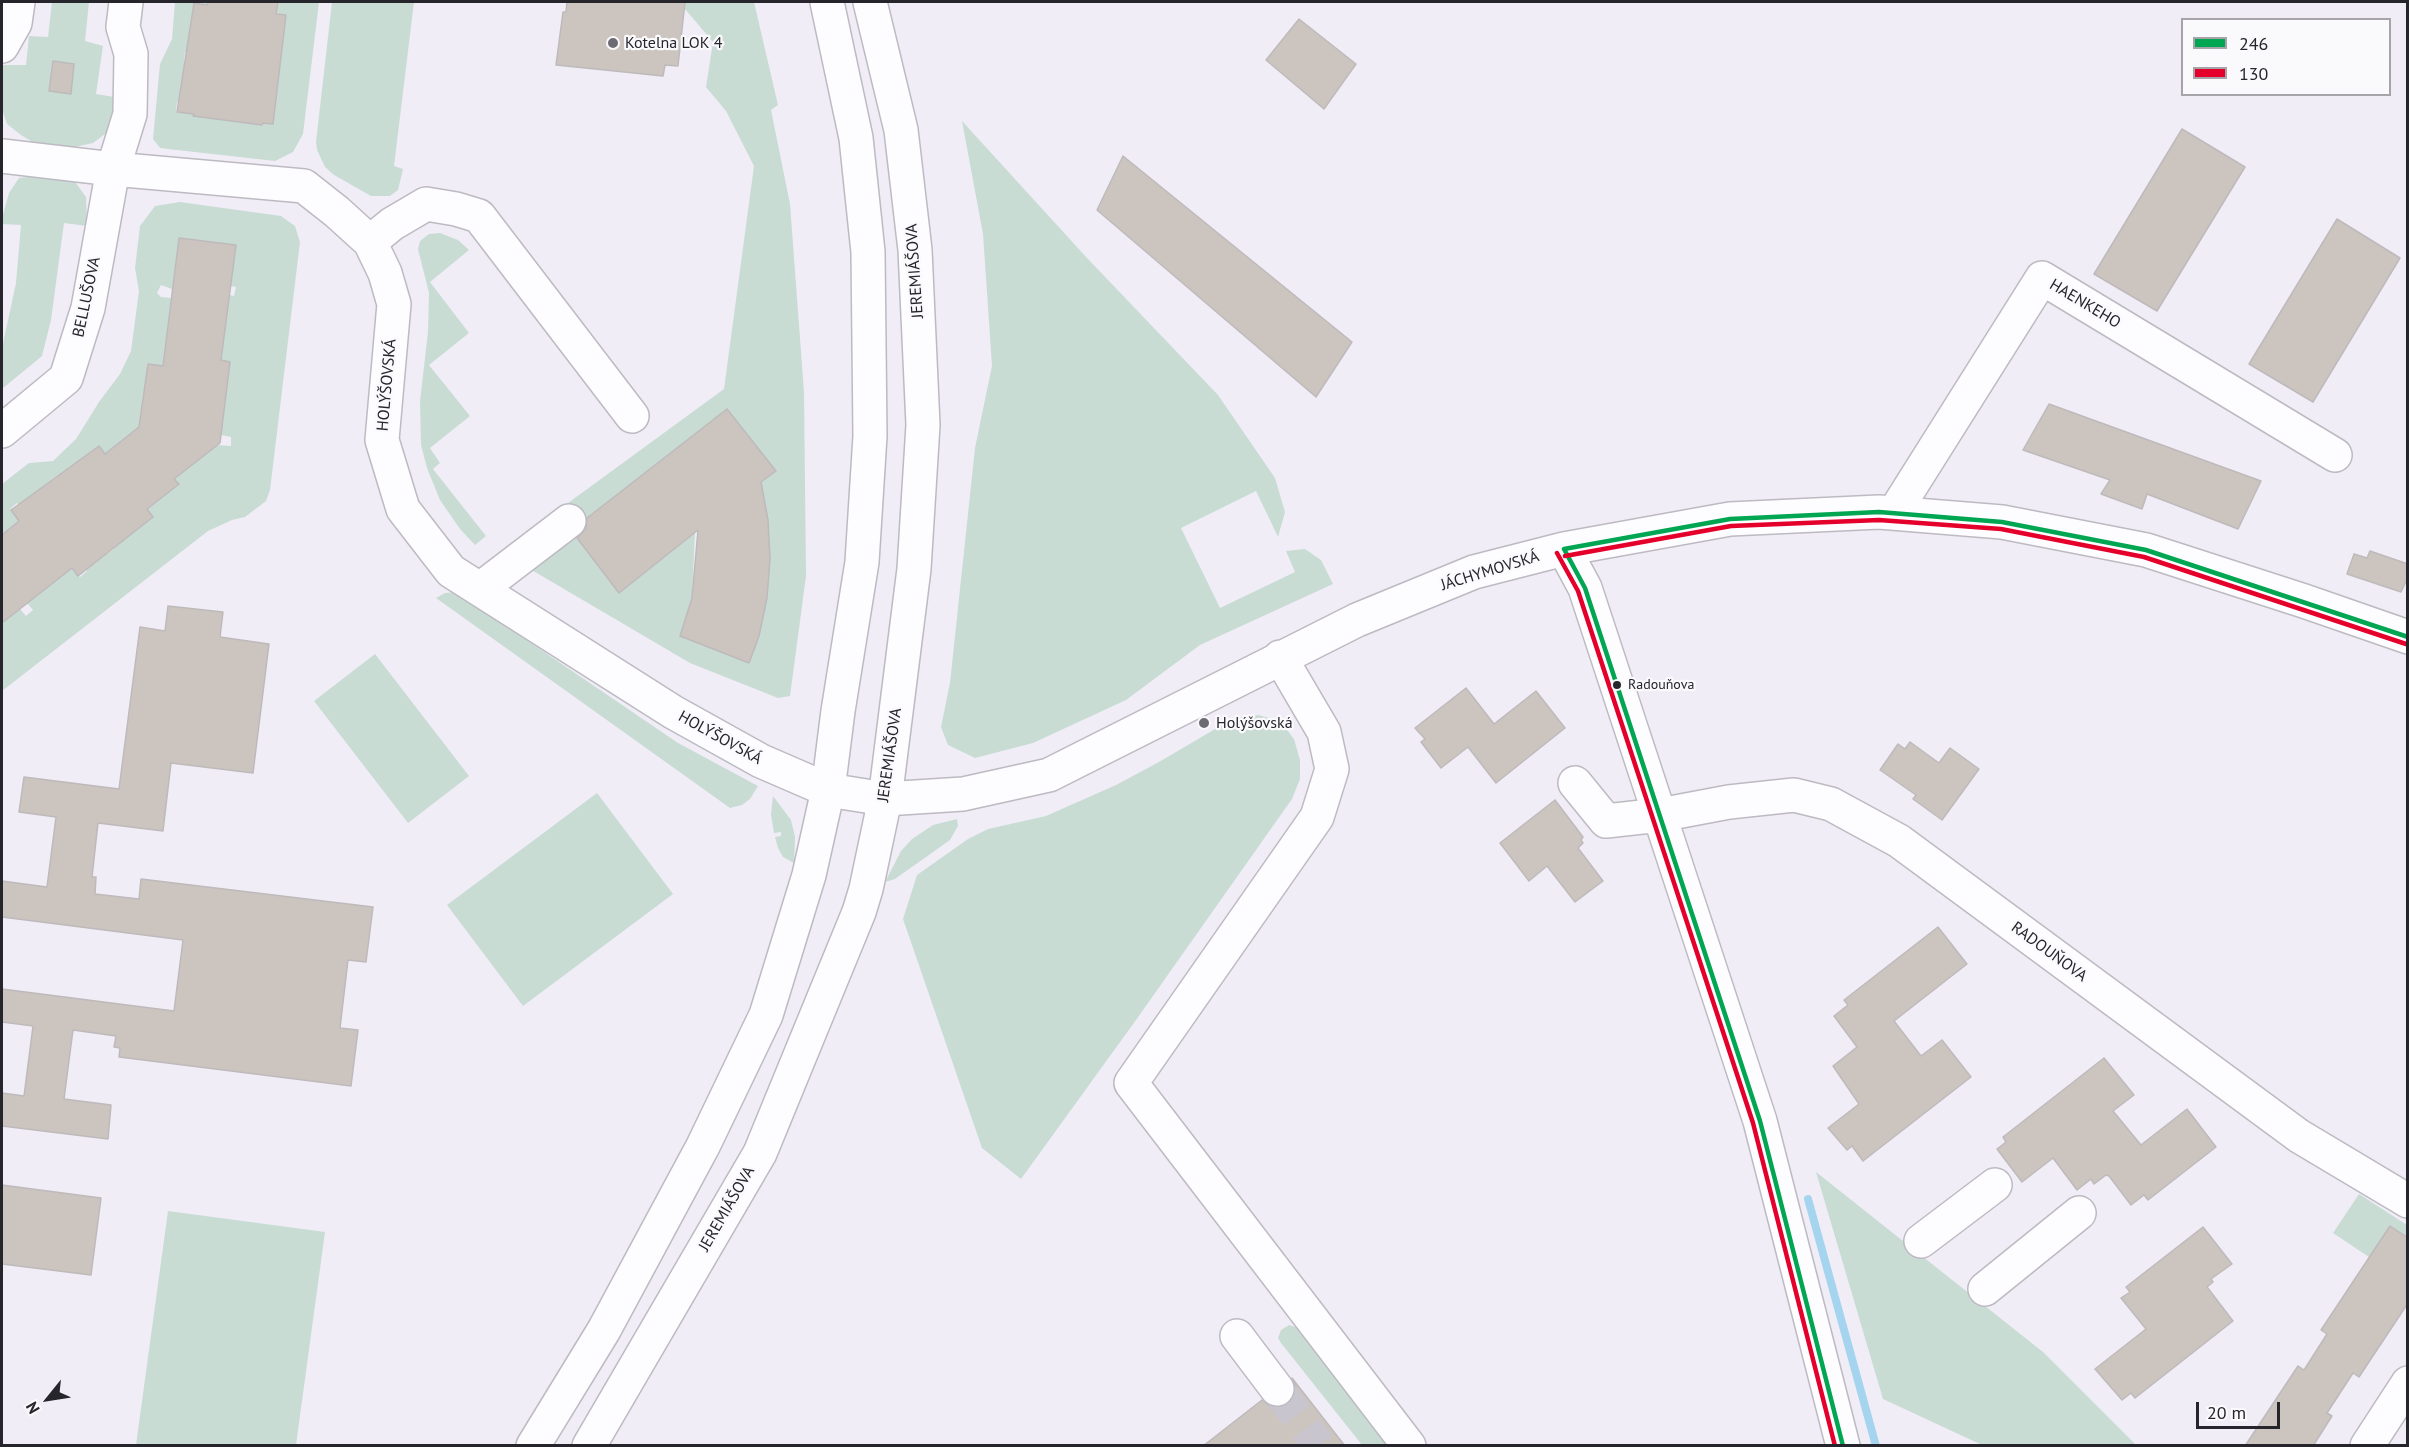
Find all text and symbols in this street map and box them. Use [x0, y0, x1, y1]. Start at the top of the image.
legend [2181, 18, 2391, 96]
text: 246 [2239, 32, 2268, 55]
place label: Kotelna LOK 4 [625, 33, 722, 53]
marker: Kotelna LOK 4 [606, 36, 620, 50]
text: 130 [2239, 62, 2268, 85]
street label: JEREMIÁŠOVA [902, 223, 928, 319]
street label: BELLUŠOVA [69, 255, 105, 339]
street label: HAENKEHO [2046, 275, 2124, 333]
street label: HOLÝŠOVSKÁ [373, 338, 401, 432]
street label: JÁCHYMOVSKÁ [1438, 547, 1542, 595]
place label: Radouňova [1628, 677, 1694, 693]
marker: Radouňova [1611, 679, 1623, 691]
street label: HOLÝŠOVSKÁ [675, 707, 765, 769]
street label: JEREMIÁŠOVA [874, 707, 906, 803]
place label: Holýšovská [1216, 713, 1293, 733]
marker: Holýšovská [1197, 716, 1211, 730]
street label: RADOUŇOVA [2007, 918, 2091, 986]
street label: JEREMIÁŠOVA [695, 1163, 759, 1255]
north arrow [18, 1369, 78, 1429]
scale bar [2199, 1390, 2283, 1428]
text: N [21, 1398, 44, 1418]
text: 20 m [2207, 1401, 2246, 1424]

